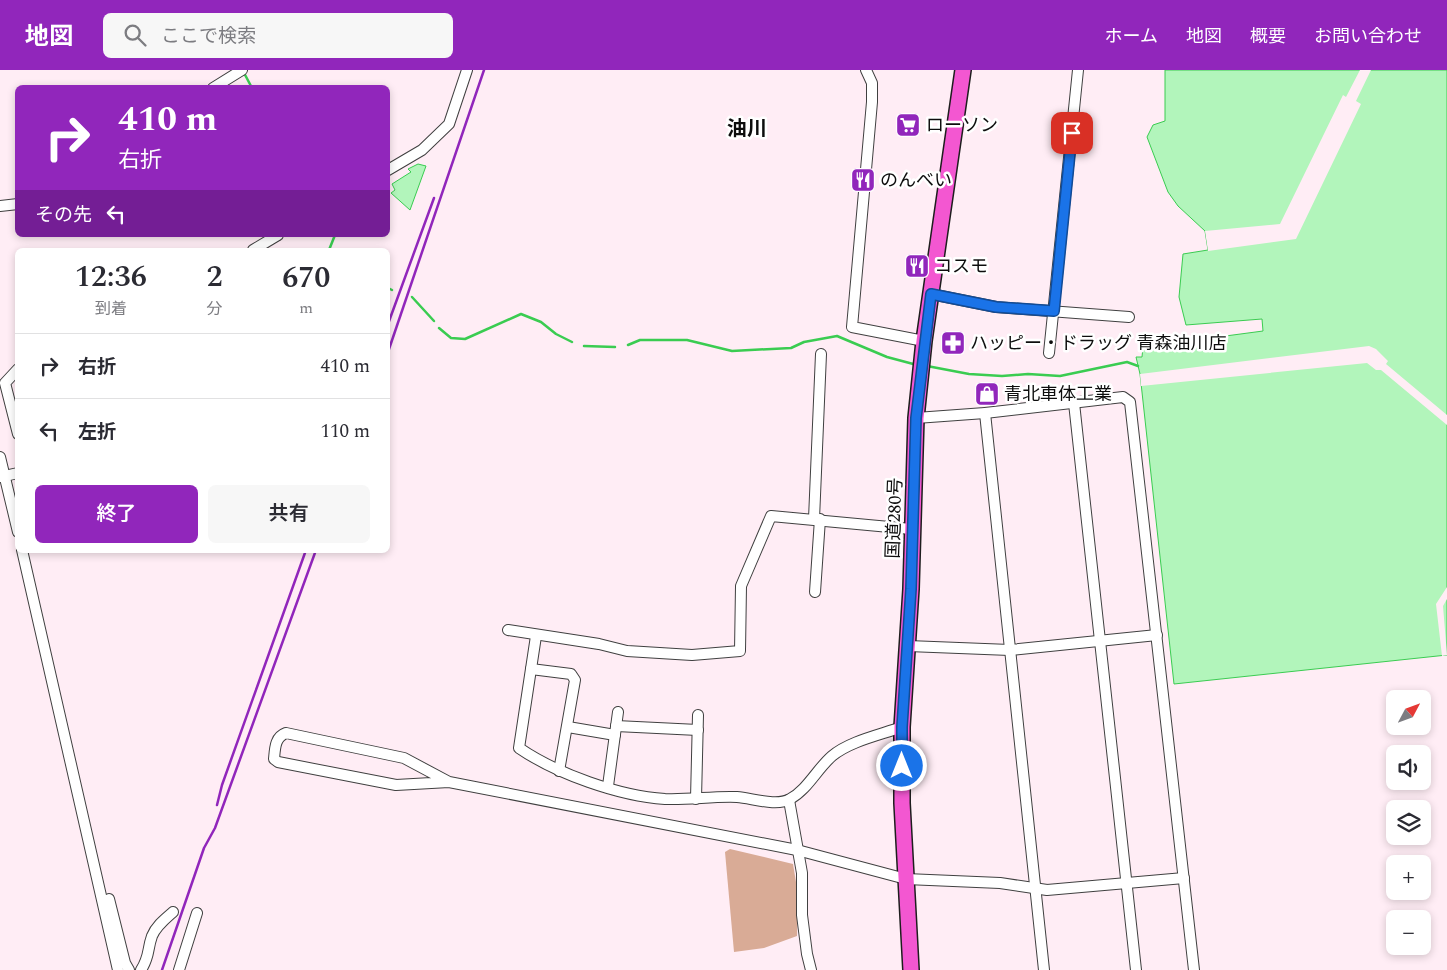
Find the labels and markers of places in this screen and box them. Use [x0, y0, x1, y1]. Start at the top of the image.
supermarket icon: ローソン [895, 112, 921, 138]
place label: ローソン [926, 112, 998, 139]
pin [1051, 112, 1093, 154]
restaurant icon: のんべい [850, 167, 876, 193]
place label: のんべい [880, 167, 952, 194]
restaurant icon: コスモ [904, 253, 930, 279]
place label: コスモ [934, 253, 988, 280]
pharmacy icon: ハッピー・ドラッグ 青森油川店 [940, 330, 966, 356]
place label: ハッピー・ドラッグ 青森油川店 [970, 330, 1227, 357]
shop icon: 青北車体工業 [974, 381, 1000, 407]
place label: 青北車体工業 [1004, 381, 1112, 408]

